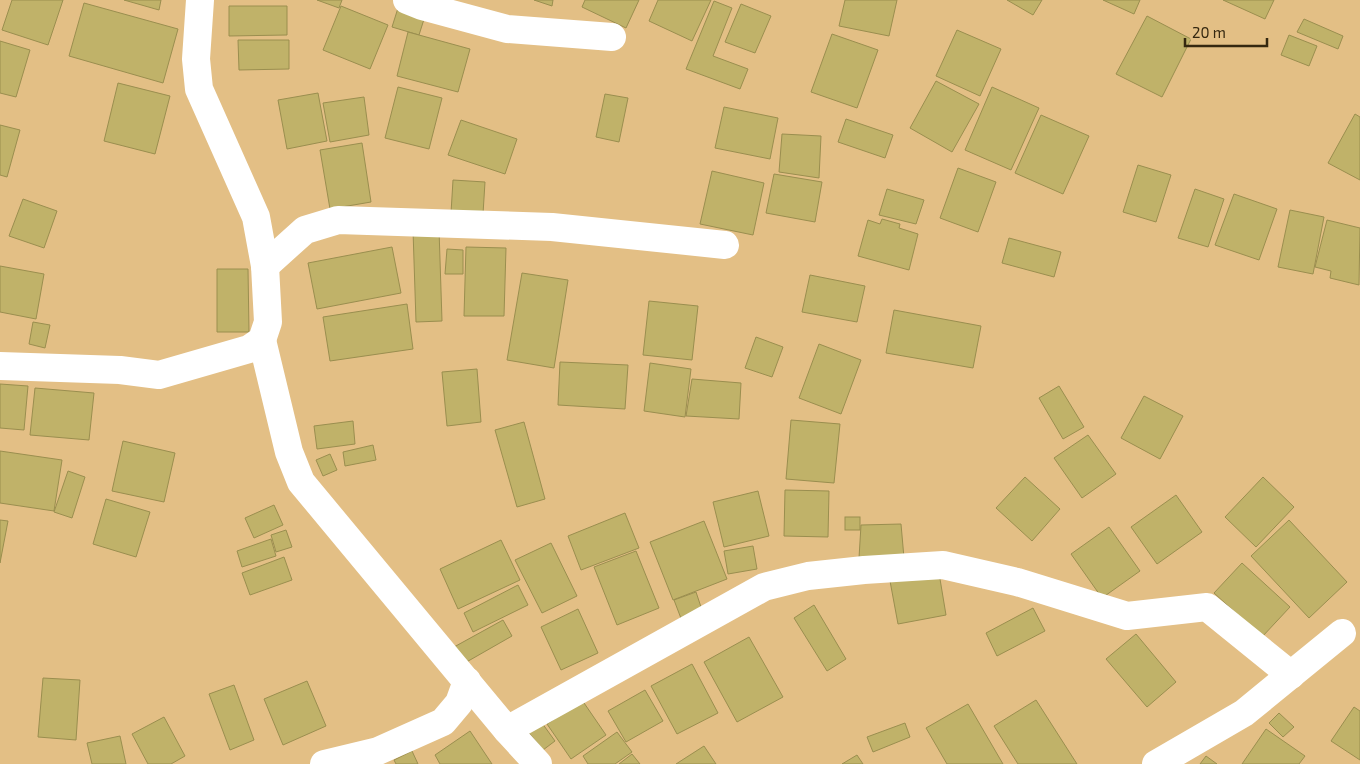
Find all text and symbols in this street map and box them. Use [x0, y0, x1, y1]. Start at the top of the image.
scale bar [1185, 15, 1268, 47]
text: 20 m [1192, 23, 1226, 41]

